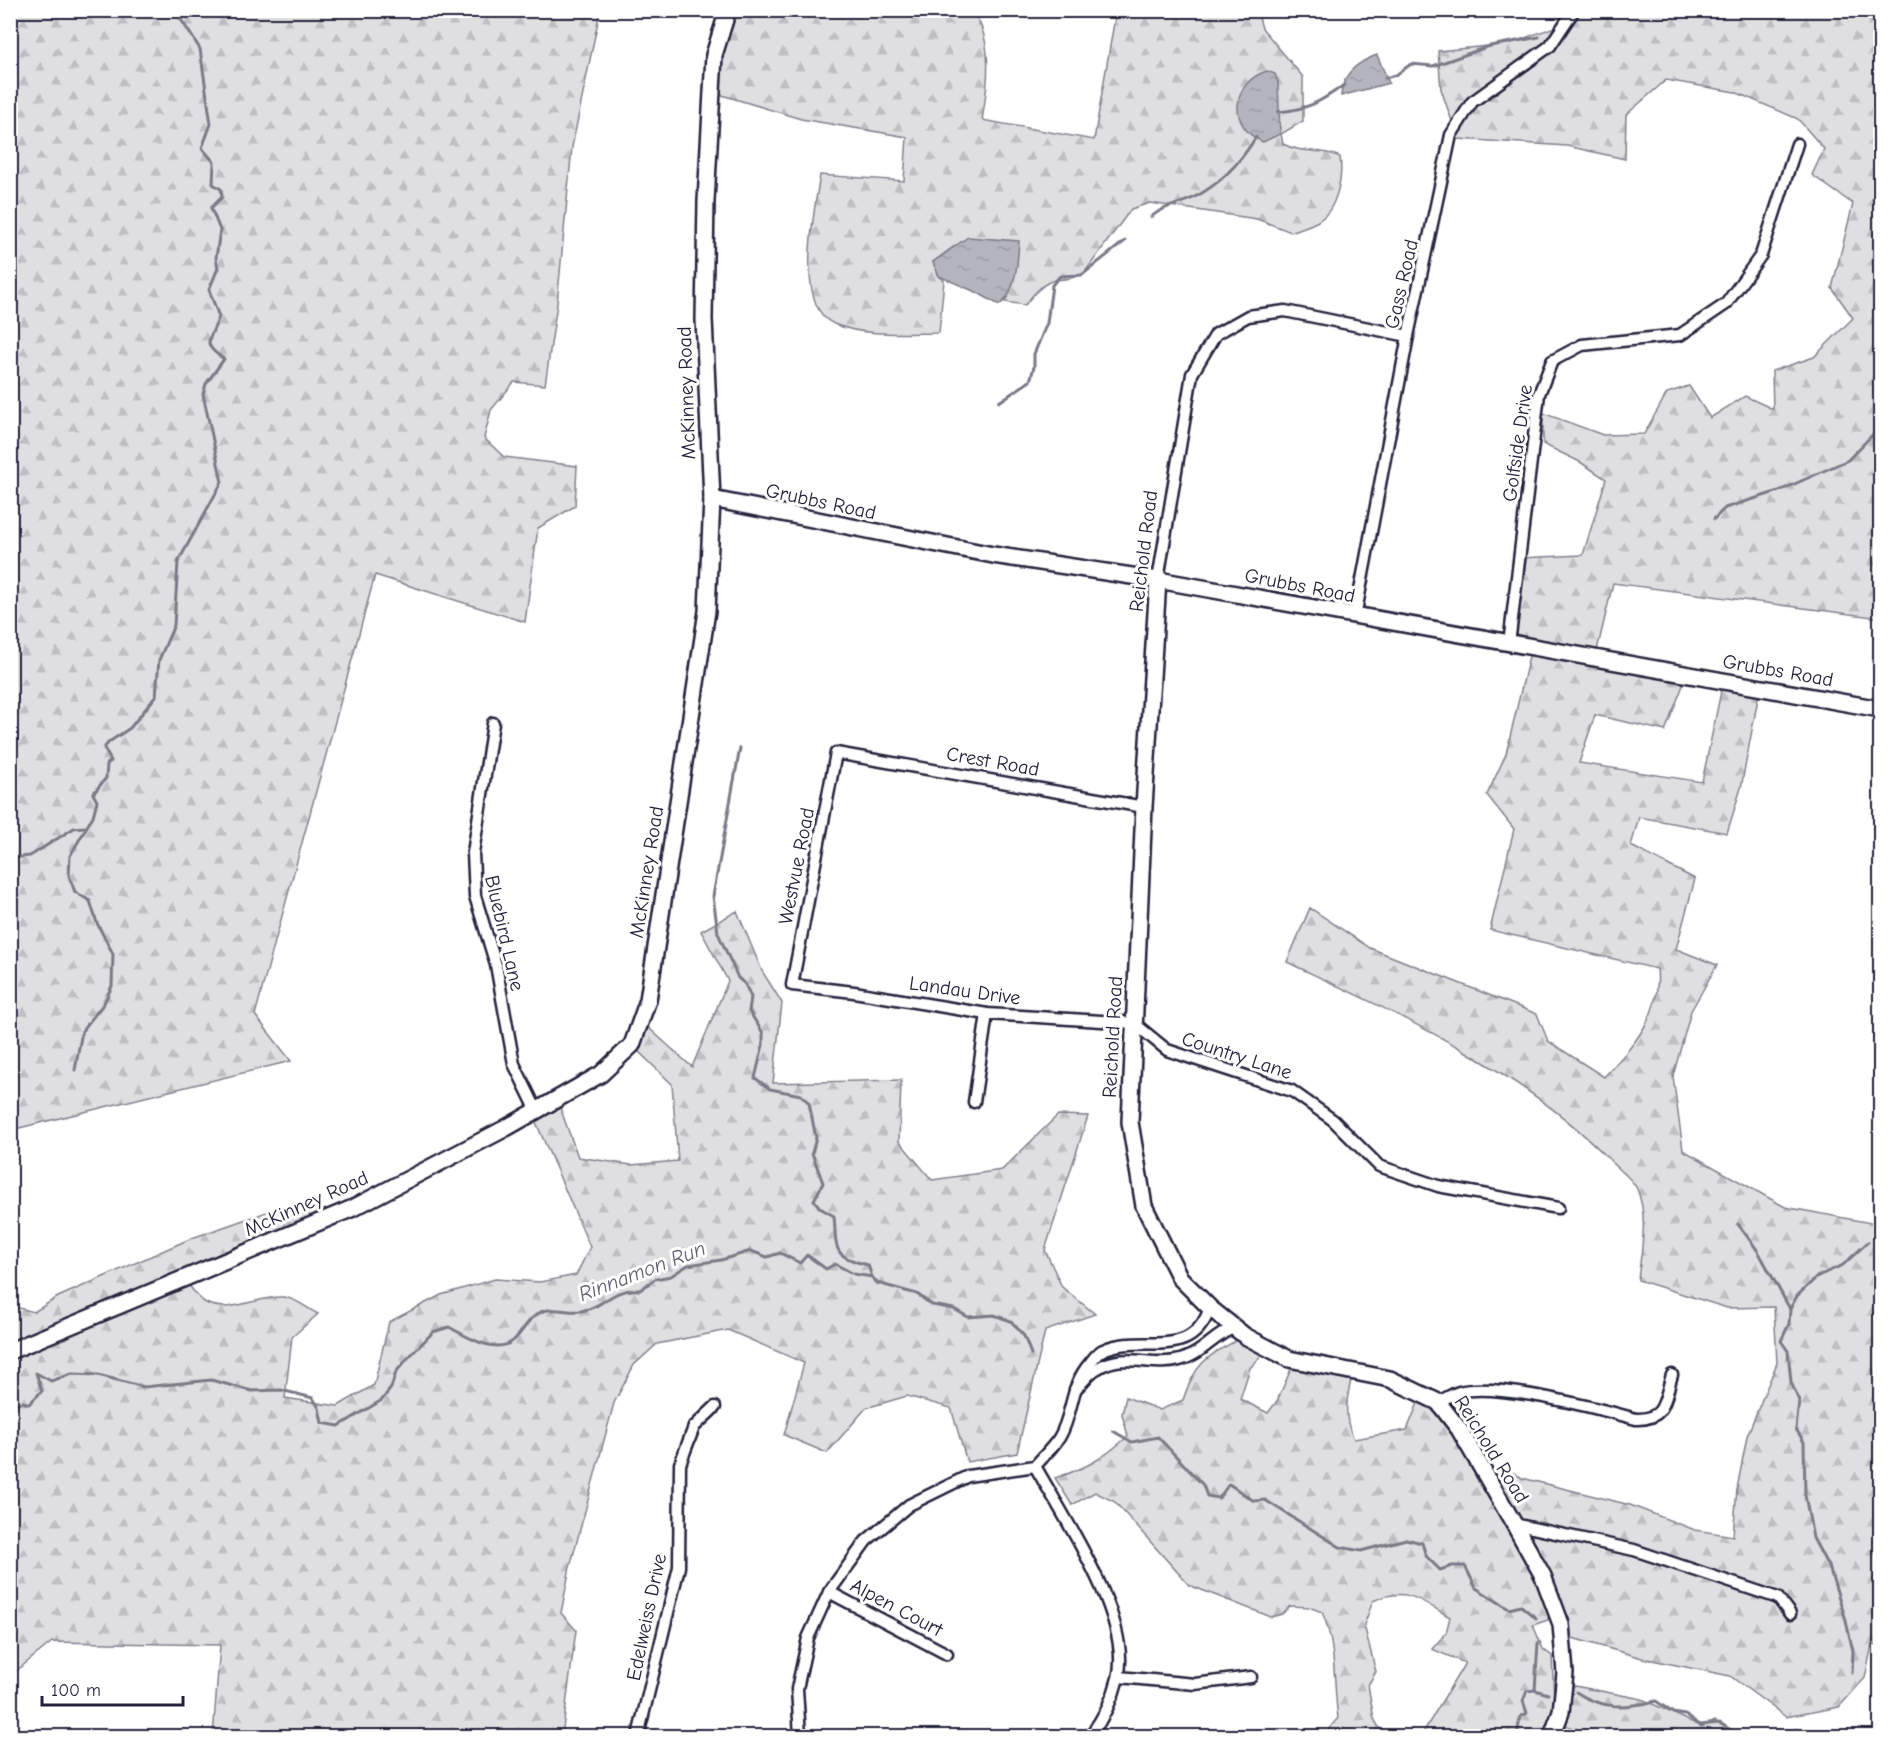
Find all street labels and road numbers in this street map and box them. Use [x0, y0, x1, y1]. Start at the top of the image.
street label: Gass Road [1380, 237, 1423, 331]
street label: McKinney Road [673, 326, 700, 460]
street label: Golfside Drive [1498, 383, 1537, 503]
street label: Grubbs Road [764, 479, 878, 524]
street label: Reichold Road [1125, 489, 1162, 613]
street label: Grubbs Road [1243, 564, 1357, 607]
street label: Grubbs Road [1721, 649, 1835, 692]
street label: Crest Road [945, 742, 1041, 781]
street label: McKinney Road [625, 805, 668, 940]
street label: Westvue Road [774, 806, 819, 926]
street label: Bluebird Lane [480, 873, 529, 993]
street label: Landau Drive [908, 971, 1022, 1010]
street label: Reichold Road [1098, 975, 1127, 1099]
street label: Country Lane [1179, 1027, 1295, 1084]
street label: McKinney Road [241, 1166, 372, 1241]
street label: Reichold Road [1449, 1391, 1534, 1507]
street label: Edelweiss Drive [622, 1551, 671, 1683]
street label: Alpen Court [847, 1574, 948, 1642]

